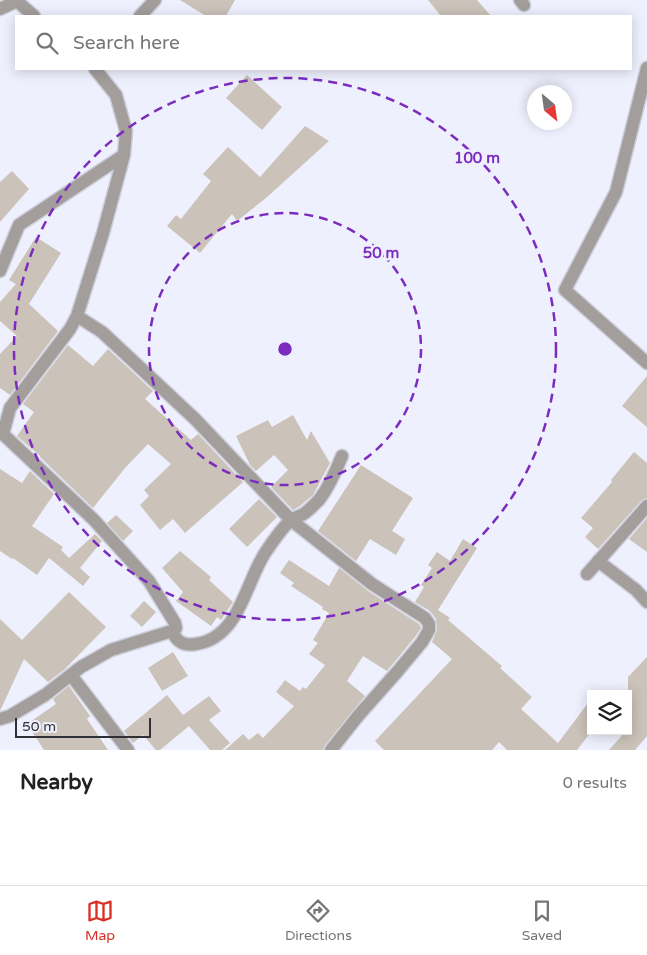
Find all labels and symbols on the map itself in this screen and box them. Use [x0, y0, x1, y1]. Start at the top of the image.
north arrow [527, 85, 572, 130]
text: 100 m [454, 149, 500, 167]
text: 50 m [363, 244, 399, 262]
centre of rings [276, 340, 294, 358]
scale bar [15, 715, 151, 738]

